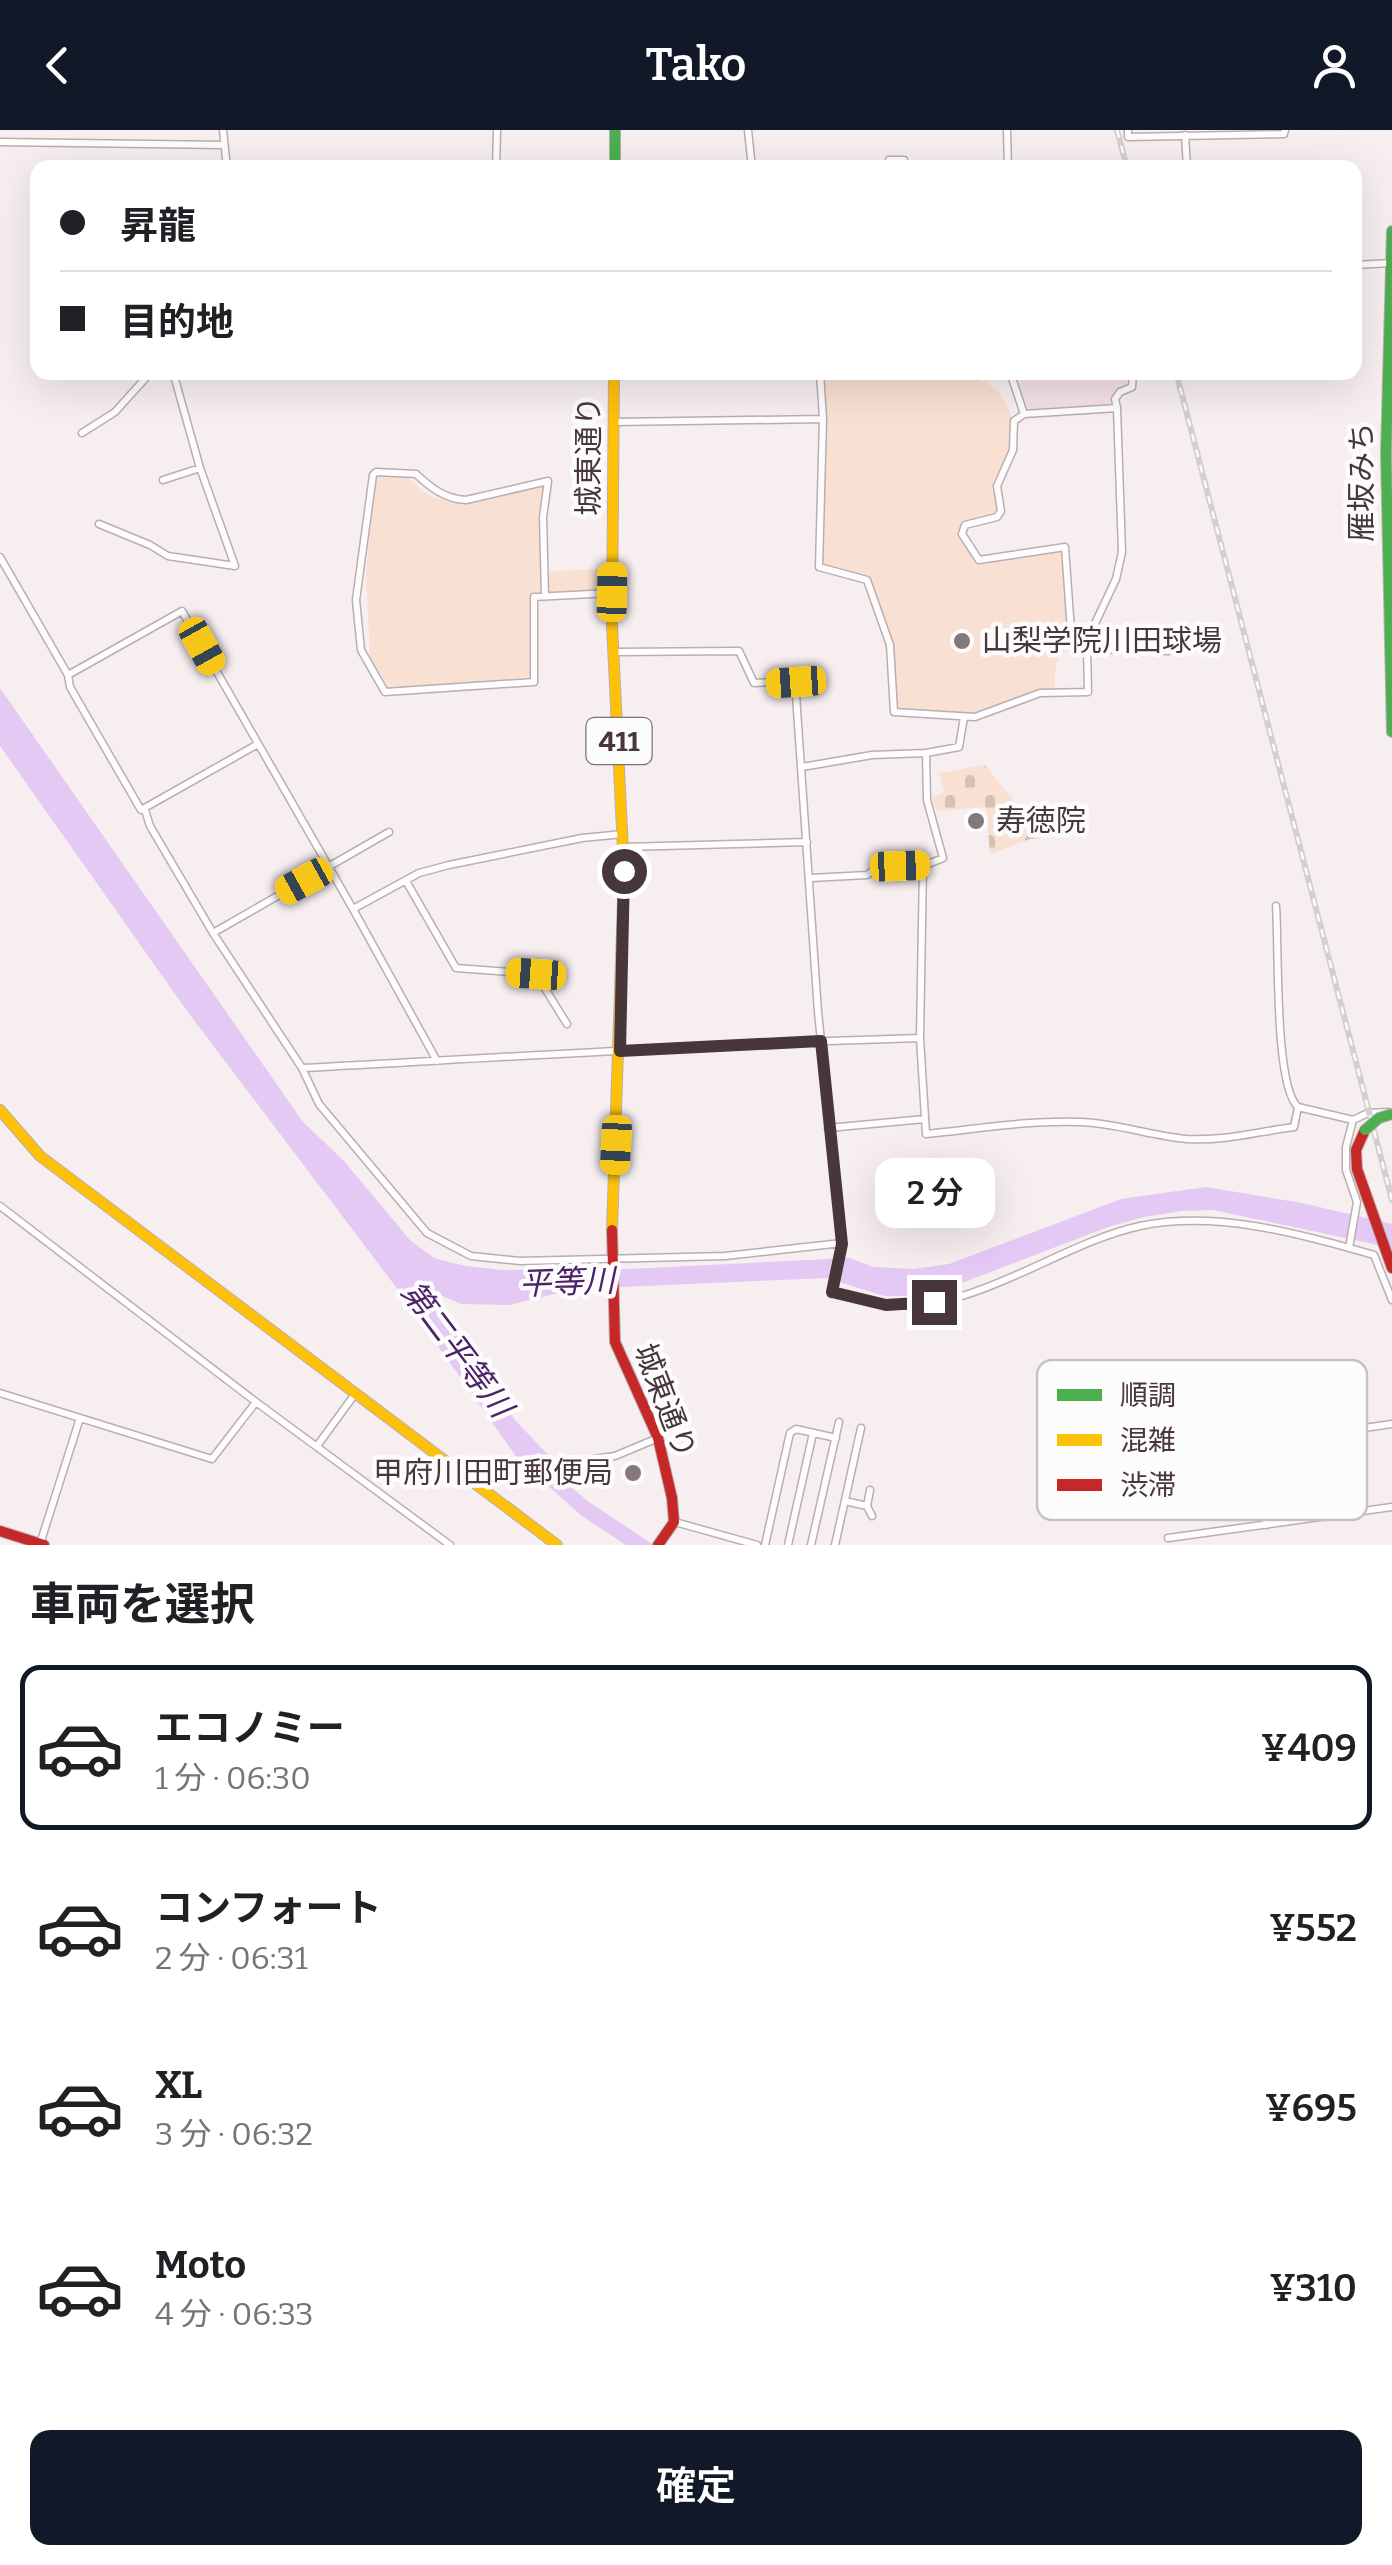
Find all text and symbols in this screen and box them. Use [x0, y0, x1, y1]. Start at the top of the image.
icon: back [30, 38, 85, 93]
text: Tako [646, 38, 746, 92]
icon: person [1307, 38, 1362, 93]
text: 昇龍 [120, 203, 196, 249]
text: 目的地 [120, 299, 234, 345]
street label: 城東通り [571, 396, 607, 516]
street label: 雁坂みち [1344, 422, 1380, 542]
car [596, 562, 628, 622]
car [174, 612, 230, 680]
place label: 山梨学院川田球場 [982, 623, 1222, 659]
marker: 山梨学院川田球場 [951, 630, 973, 652]
car [765, 665, 827, 699]
road number: 411 [586, 718, 652, 764]
place label: 寿徳院 [996, 803, 1086, 839]
marker: 寿徳院 [965, 810, 987, 832]
route start [602, 849, 647, 894]
car [869, 850, 931, 882]
car [270, 853, 338, 909]
car [505, 957, 567, 991]
car [599, 1114, 633, 1176]
callout: 2 分 [874, 1157, 994, 1227]
text: 2 分 [907, 1174, 963, 1212]
water label: 平等川 [518, 1261, 619, 1303]
water label: 第二平等川 [394, 1274, 522, 1427]
route end [912, 1280, 957, 1325]
street label: 城東通り [627, 1339, 703, 1463]
legend [1037, 1360, 1367, 1520]
text: 順調 [1120, 1379, 1176, 1412]
text: 混雑 [1120, 1424, 1176, 1457]
place label: 甲府川田町郵便局 [373, 1455, 613, 1491]
marker: 甲府川田町郵便局 [622, 1462, 644, 1484]
text: 渋滞 [1120, 1469, 1176, 1502]
text: 車両を選択 [30, 1578, 255, 1632]
icon: car [35, 1703, 125, 1793]
text: エコノミー [155, 1705, 345, 1751]
text: ¥409 [1261, 1725, 1357, 1771]
text: 1 分 · 06:30 [155, 1759, 311, 1797]
icon: car [35, 1883, 125, 1973]
text: コンフォート [155, 1885, 382, 1931]
text: ¥552 [1269, 1905, 1357, 1951]
text: 2 分 · 06:31 [155, 1939, 308, 1977]
text: XL [155, 2062, 202, 2108]
icon: car [35, 2063, 125, 2153]
text: ¥695 [1265, 2085, 1357, 2131]
text: 3 分 · 06:32 [155, 2115, 313, 2153]
text: Moto [155, 2242, 246, 2288]
icon: car [35, 2243, 125, 2333]
text: ¥310 [1269, 2265, 1357, 2311]
text: 4 分 · 06:33 [155, 2295, 314, 2333]
button: 確定 [30, 2430, 1362, 2545]

